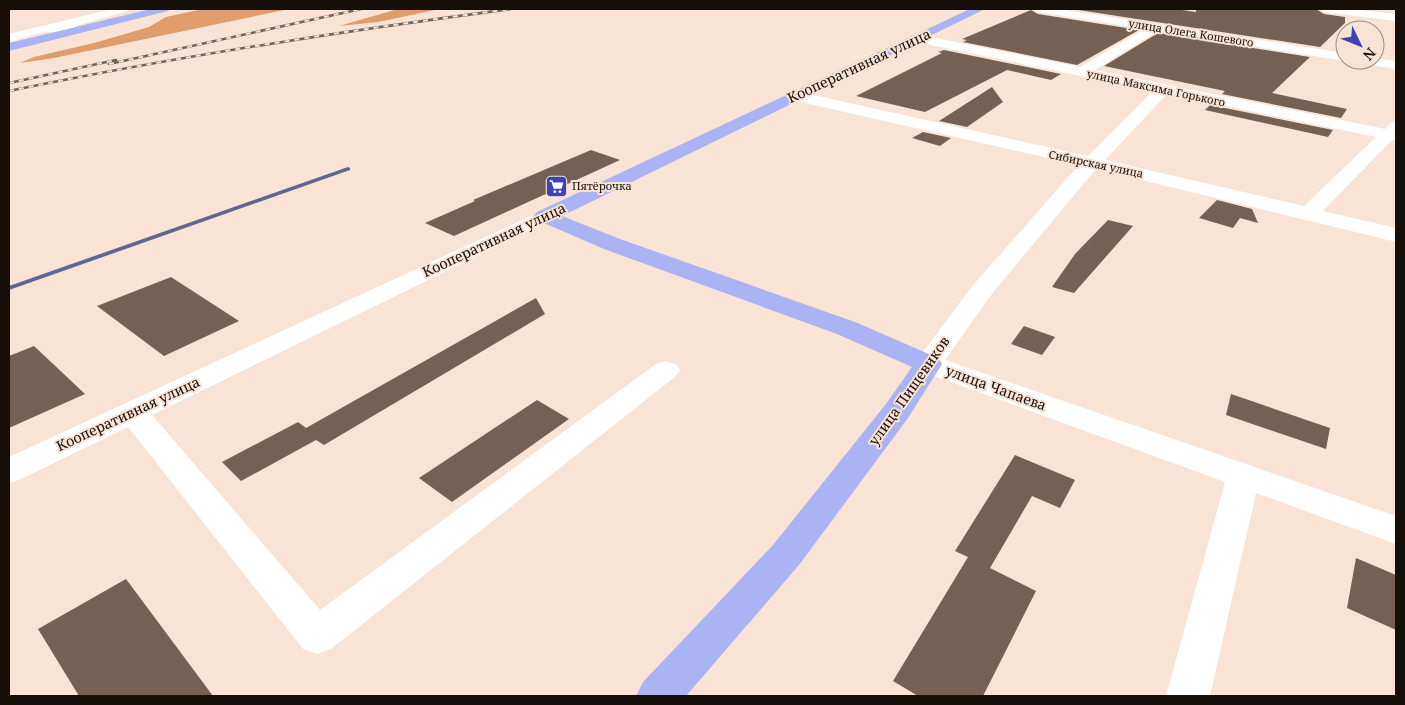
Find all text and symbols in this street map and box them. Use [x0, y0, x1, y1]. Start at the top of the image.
street label: улица Олега Кошевого [1128, 15, 1255, 50]
north arrow [1335, 20, 1385, 70]
street label: Кооперативная улица [784, 24, 934, 107]
text: N [1359, 44, 1381, 65]
street label: улица Максима Горького [1086, 66, 1227, 110]
street label: Сибирская улица [1047, 146, 1145, 181]
supermarket icon: Пятёрочка [544, 174, 568, 198]
place label: Пятёрочка [572, 178, 632, 193]
street label: Кооперативная улица [419, 198, 569, 281]
street label: улица Пищевиков [864, 332, 954, 449]
street label: улица Чапаева [943, 360, 1049, 415]
street label: Кооперативная улица [53, 372, 203, 455]

